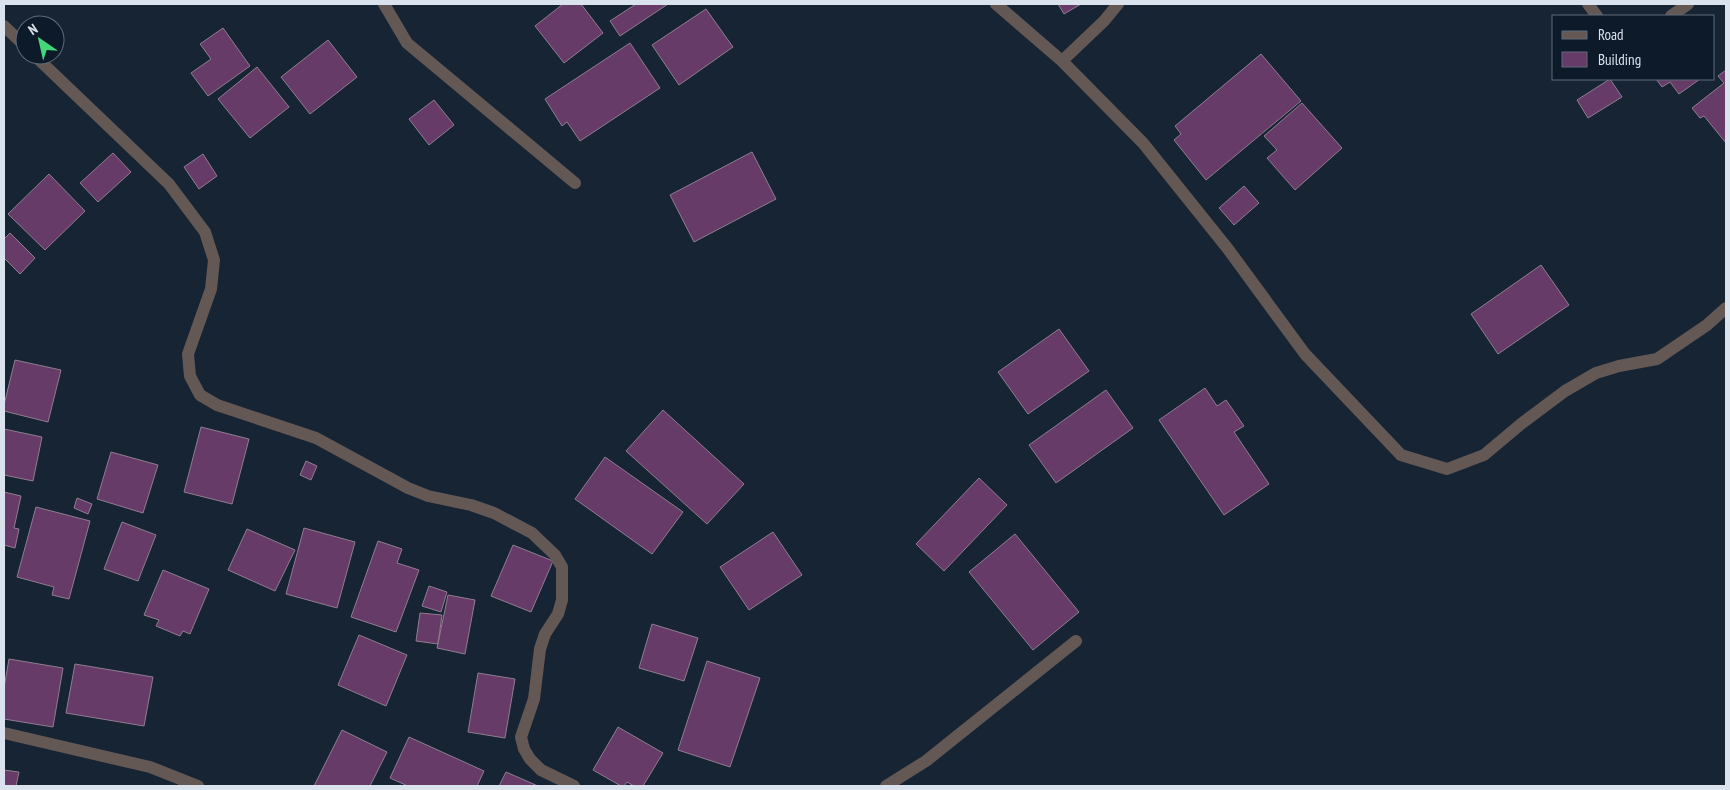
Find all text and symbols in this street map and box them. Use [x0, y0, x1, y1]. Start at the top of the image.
north arrow [15, 15, 65, 65]
legend [1552, 15, 1715, 80]
text: N [25, 20, 41, 39]
text: Road [1598, 25, 1624, 44]
text: Building [1598, 50, 1641, 69]

